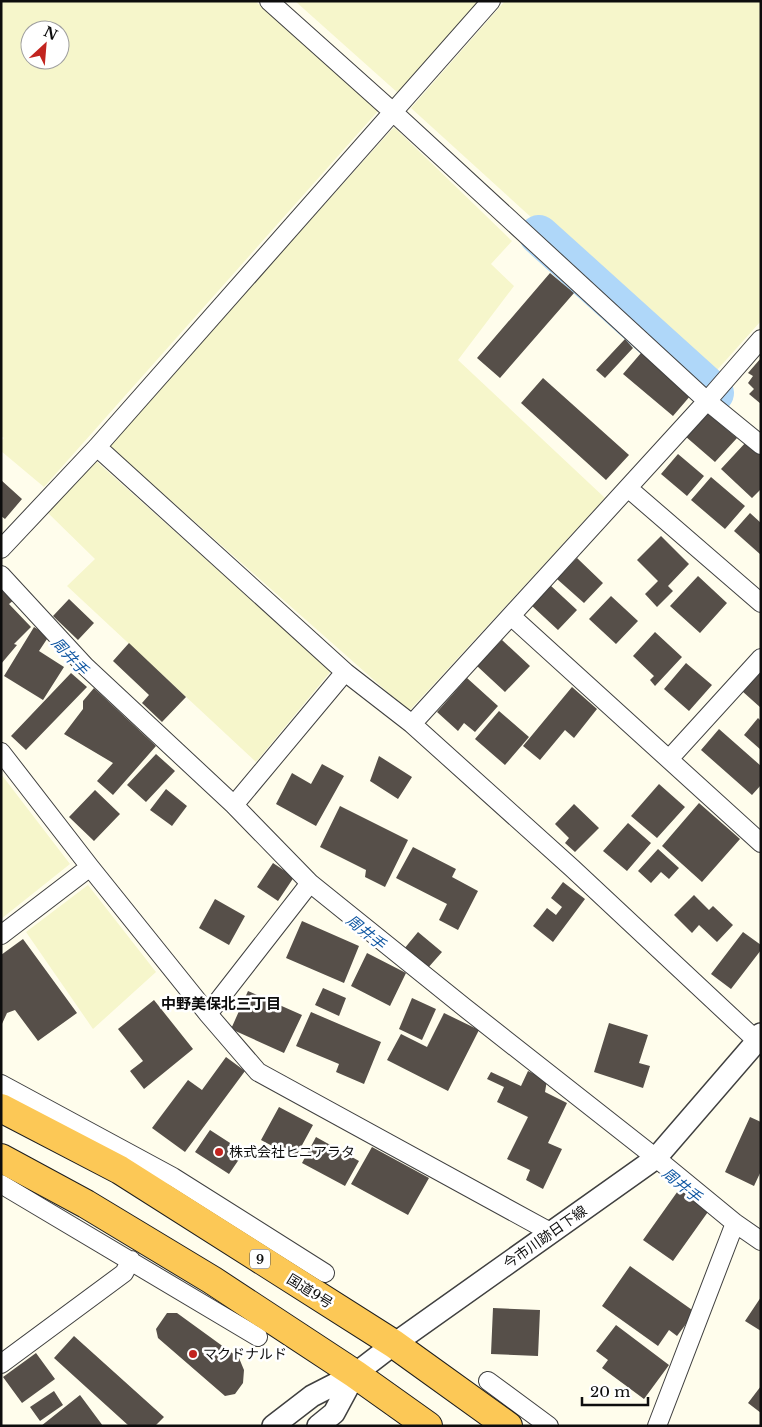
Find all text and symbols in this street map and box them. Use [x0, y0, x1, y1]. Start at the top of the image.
north arrow [20, 20, 70, 70]
text: N [41, 22, 61, 44]
water label: 周井手 [48, 633, 93, 680]
water label: 周井手 [343, 910, 390, 954]
district label: 中野美保北三丁目 [161, 994, 281, 1013]
place label: 株式会社ヒニアラタ [229, 1143, 355, 1161]
marker: 株式会社ヒニアラタ [213, 1146, 225, 1158]
water label: 周井手 [659, 1163, 706, 1207]
street label: 今市川跡日下線 [500, 1202, 590, 1272]
road number: 9 [250, 1250, 270, 1268]
street label: 国道9号 [284, 1270, 336, 1312]
place label: マクドナルド [203, 1345, 287, 1363]
marker: マクドナルド [187, 1348, 199, 1360]
scale bar [582, 1374, 648, 1406]
text: 20 m [590, 1382, 630, 1401]

